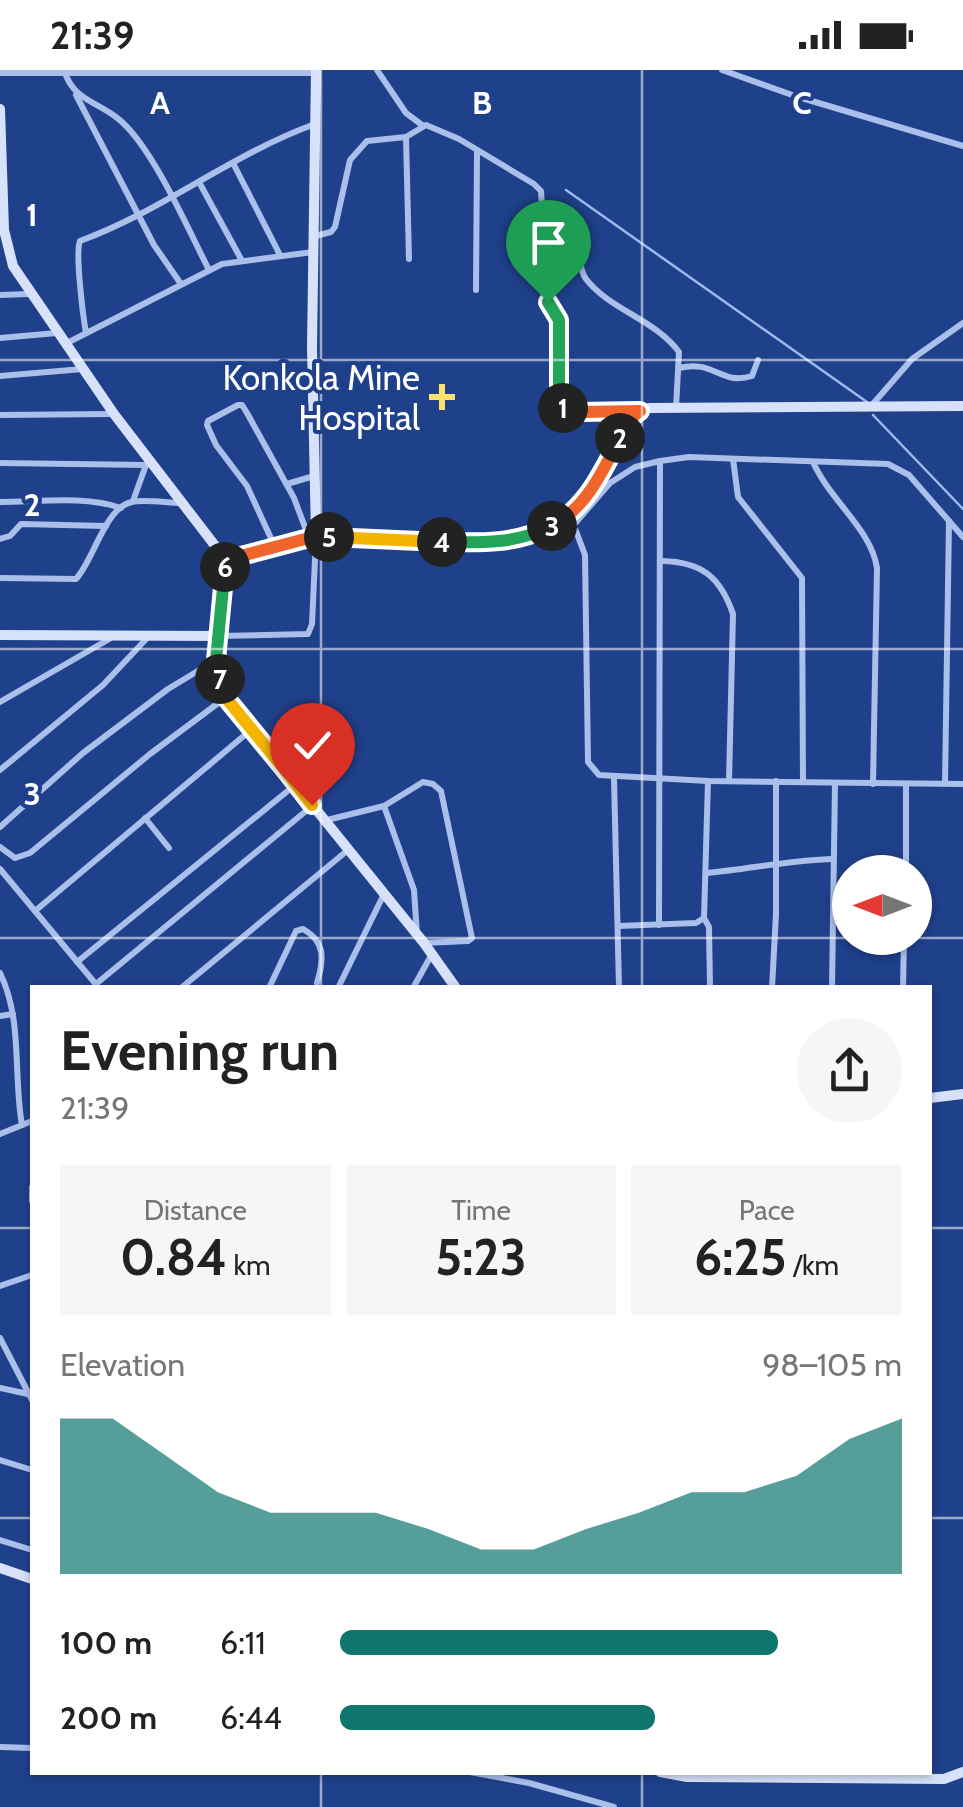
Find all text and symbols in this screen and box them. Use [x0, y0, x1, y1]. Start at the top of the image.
text: 21:39 [50, 12, 134, 59]
text: A [150, 83, 170, 122]
text: B [472, 83, 492, 122]
text: C [792, 83, 812, 122]
text: 1 [26, 195, 38, 234]
pin [506, 200, 591, 303]
icon: arrive [521, 215, 576, 270]
place label: Konkola Mine Hospital [222, 356, 421, 439]
pin: 1 [538, 383, 588, 433]
marker: Konkola Mine Hospital [429, 384, 455, 410]
text: 1 [558, 391, 568, 425]
pin: 2 [595, 413, 645, 463]
text: 2 [613, 421, 627, 455]
text: 2 [24, 485, 40, 524]
pin: 3 [527, 501, 577, 551]
text: 3 [544, 509, 560, 543]
pin: 5 [304, 512, 354, 562]
pin: 4 [417, 517, 467, 567]
text: 5 [321, 520, 337, 554]
text: 4 [433, 525, 451, 559]
pin: 6 [200, 542, 250, 592]
text: 6 [217, 550, 233, 584]
pin: 7 [195, 654, 245, 704]
text: 7 [213, 662, 227, 696]
pin [270, 703, 355, 806]
icon: check [285, 718, 340, 773]
text: 3 [23, 774, 41, 813]
north arrow [832, 855, 932, 955]
map controls [832, 855, 932, 955]
text: Evening run [60, 1017, 339, 1084]
button: share [797, 1018, 902, 1123]
text: 21:39 [60, 1088, 129, 1127]
text: Distance [144, 1193, 247, 1227]
text: Time [451, 1193, 511, 1227]
text: Pace [739, 1193, 795, 1227]
text: 0.84 [120, 1227, 227, 1288]
text: 5:23 [435, 1227, 527, 1288]
text: 6:25 [694, 1227, 787, 1288]
text: km [227, 1248, 271, 1282]
text: /km [787, 1248, 839, 1282]
text: Elevation [60, 1345, 185, 1384]
text: 98–105 m [762, 1345, 902, 1384]
text: 100 m [60, 1623, 152, 1662]
text: 6:11 [220, 1623, 266, 1662]
text: 200 m [60, 1698, 157, 1737]
text: 6:44 [220, 1698, 282, 1737]

